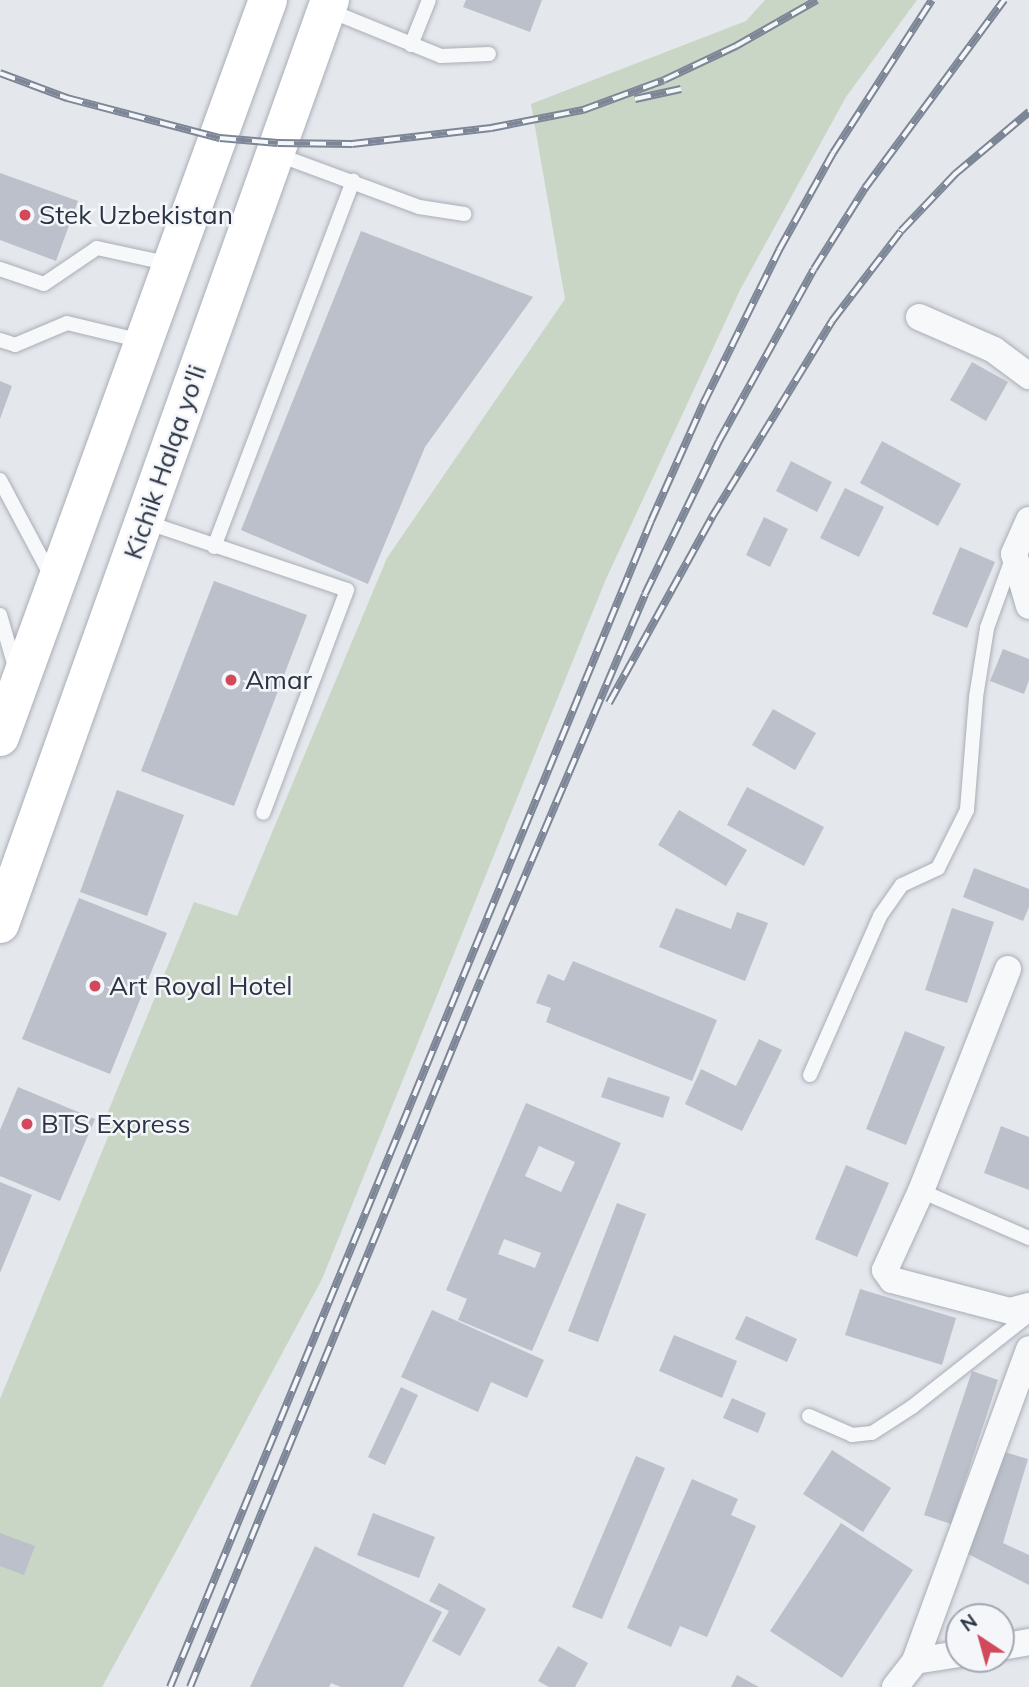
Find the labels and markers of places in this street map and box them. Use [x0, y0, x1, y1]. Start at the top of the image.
place label: Stek Uzbekistan [39, 199, 233, 231]
marker: Stek Uzbekistan [17, 207, 33, 223]
place label: Amar [245, 664, 312, 696]
marker: Amar [223, 672, 239, 688]
place label: Art Royal Hotel [109, 970, 293, 1002]
marker: Art Royal Hotel [87, 978, 103, 994]
place label: BTS Express [41, 1108, 190, 1140]
marker: BTS Express [19, 1116, 35, 1132]

